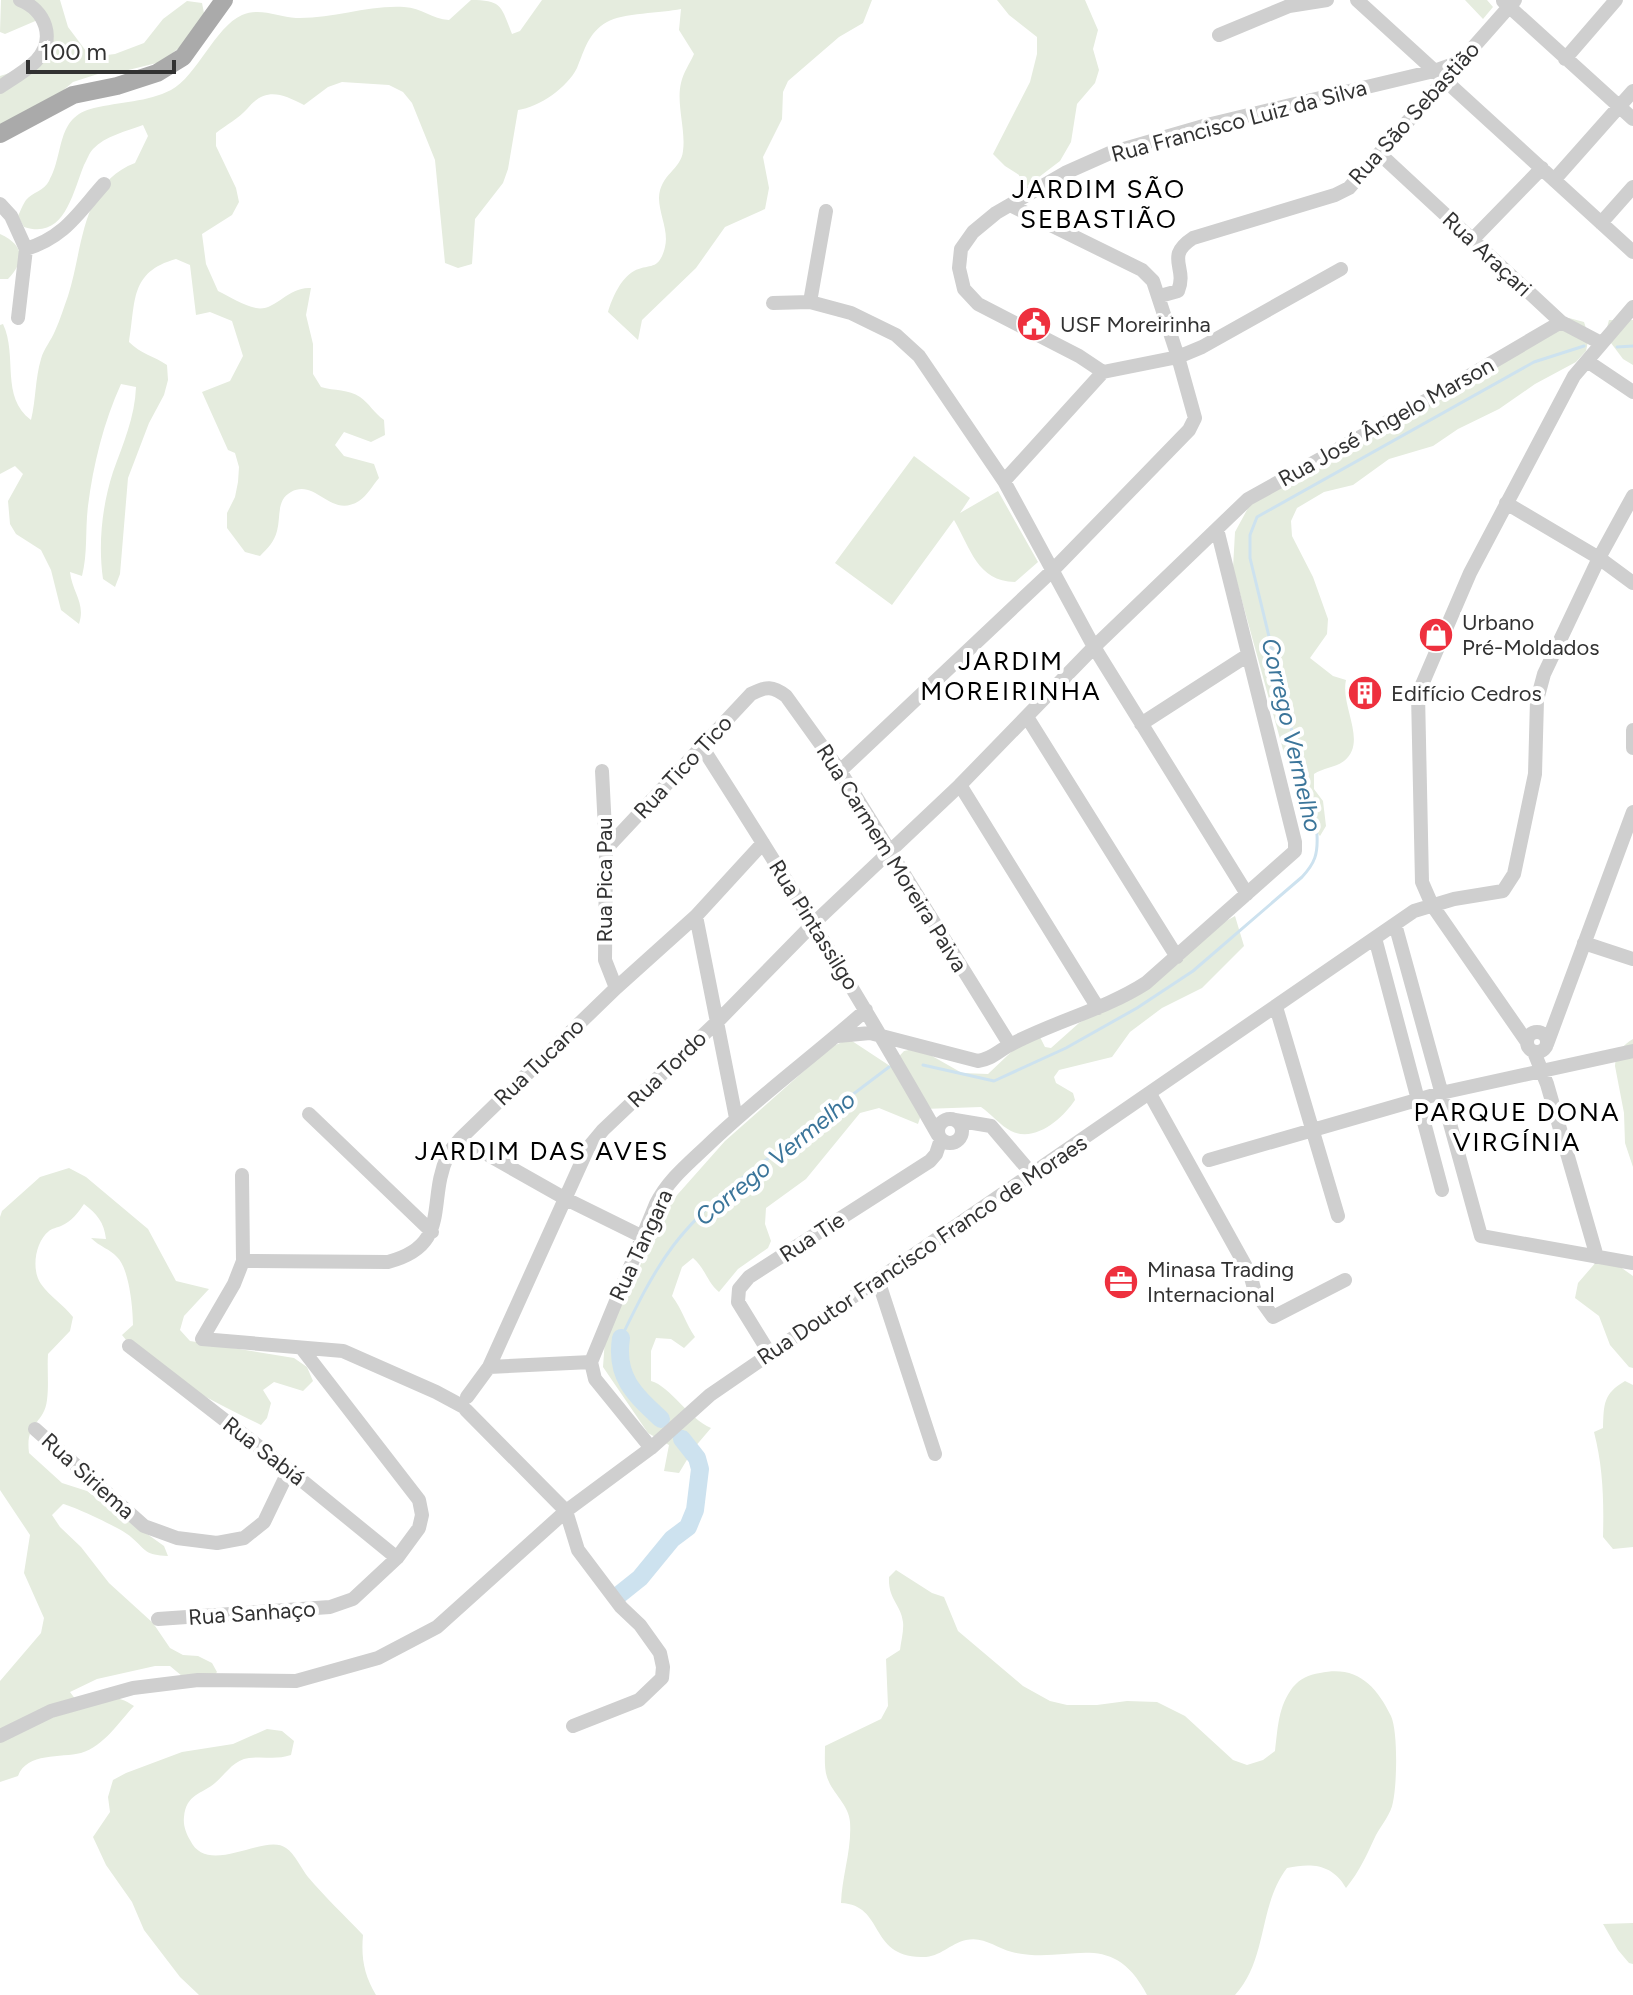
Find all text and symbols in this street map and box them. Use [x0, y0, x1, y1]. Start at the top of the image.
scale bar [28, 24, 174, 74]
street label: Rua São Sebastião [1343, 36, 1485, 190]
text: 100 m [40, 37, 107, 66]
street label: Rua Francisco Luiz da Silva [1108, 74, 1370, 168]
district label: JARDIM SÃO SEBASTIÃO [1012, 173, 1186, 235]
street label: Rua Araçari [1437, 206, 1537, 302]
public building icon: USF Moreirinha [1015, 305, 1053, 343]
place label: USF Moreirinha [1060, 311, 1211, 338]
street label: Rua José Ângelo Marson [1274, 351, 1498, 493]
place label: Urbano Pré-Moldados [1462, 609, 1600, 661]
shop icon: Urbano Pré-Moldados [1417, 616, 1455, 654]
water label: Corrego Vermelho [1256, 635, 1328, 835]
district label: JARDIM MOREIRINHA [920, 645, 1102, 707]
building icon: Edifício Cedros [1346, 674, 1384, 712]
place label: Edifício Cedros [1391, 680, 1542, 707]
street label: Rua Tico Tico [628, 710, 738, 824]
street label: Rua Carmem Moreira Paiva [811, 739, 973, 977]
street label: Rua Pica Pau [591, 817, 618, 943]
street label: Rua Pintassilgo [763, 855, 865, 995]
street label: Rua Tucano [489, 1013, 589, 1111]
street label: Rua Tordo [622, 1025, 712, 1113]
water label: Corrego Vermelho [689, 1084, 861, 1232]
district label: PARQUE DONA VIRGÍNIA [1413, 1096, 1621, 1158]
street label: Rua Doutor Francisco Franco de Moraes [752, 1129, 1092, 1371]
district label: JARDIM DAS AVES [415, 1135, 669, 1167]
street label: Rua Tangara [603, 1185, 679, 1305]
street label: Rua Tie [774, 1206, 850, 1268]
place label: Minasa Trading Internacional [1147, 1256, 1294, 1308]
office icon: Minasa Trading Internacional [1102, 1263, 1140, 1301]
street label: Rua Sabiá [218, 1411, 310, 1491]
street label: Rua Siriema [36, 1427, 140, 1525]
street label: Rua Sanhaço [187, 1595, 317, 1631]

